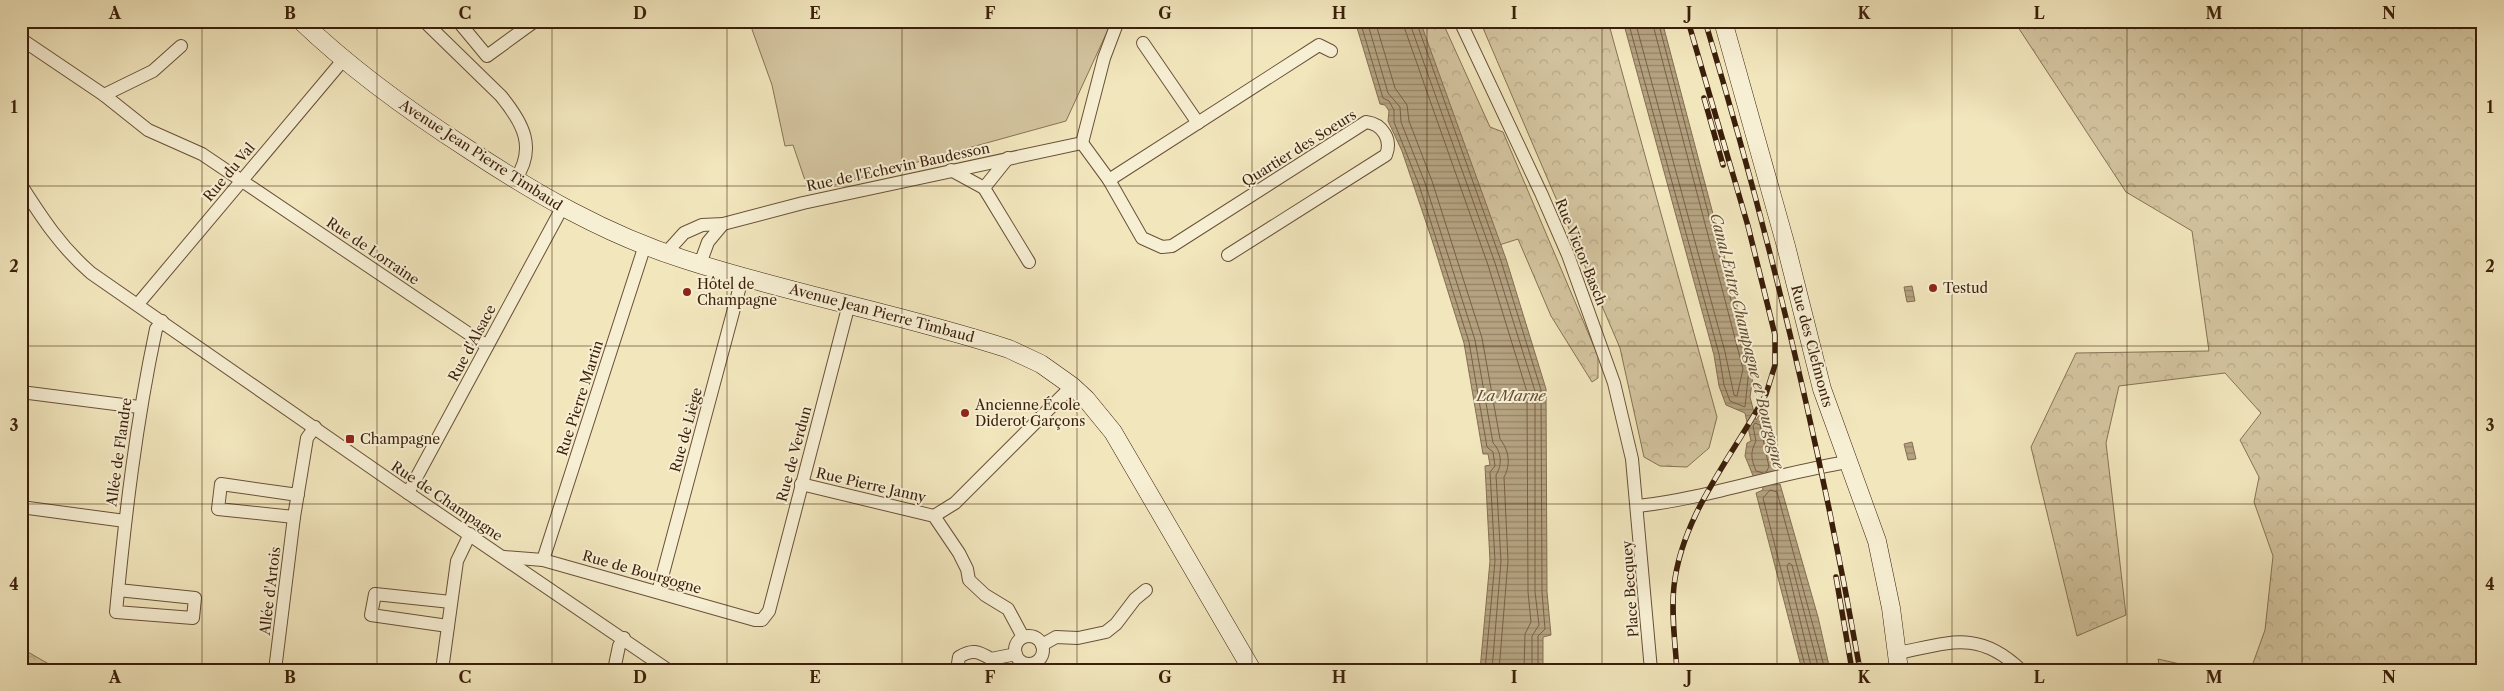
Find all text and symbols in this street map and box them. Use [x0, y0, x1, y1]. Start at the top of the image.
text: A [108, 3, 122, 23]
text: B [284, 3, 296, 23]
text: C [459, 3, 471, 23]
text: D [633, 3, 647, 23]
text: E [809, 3, 821, 23]
text: F [985, 3, 996, 23]
text: G [1158, 3, 1172, 23]
text: H [1332, 3, 1346, 23]
text: I [1511, 3, 1518, 23]
text: J [1683, 3, 1692, 23]
text: K [1858, 3, 1872, 23]
text: L [2033, 3, 2045, 23]
text: M [2206, 3, 2223, 23]
text: N [2382, 3, 2396, 23]
street label: Avenue Jean Pierre Timbaud [395, 95, 566, 215]
text: 1 [10, 97, 18, 117]
text: 1 [2486, 97, 2494, 117]
street label: Quartier des Soeurs [1238, 106, 1360, 190]
street label: Rue du Val [199, 139, 259, 205]
street label: Rue de l'Echevin Baudesson [805, 139, 992, 195]
street label: Rue Victor Basch [1551, 196, 1611, 308]
water label: Canal Entre Champagne et Bourgogne [1706, 211, 1789, 471]
street label: Rue de Lorraine [323, 213, 423, 289]
text: 2 [9, 256, 19, 276]
text: 2 [2485, 256, 2495, 276]
place label: Hôtel de Champagne [697, 275, 777, 309]
street label: Avenue Jean Pierre Timbaud [787, 279, 977, 346]
place label: Testud [1943, 279, 1989, 297]
marker: Testud [1927, 282, 1939, 294]
street label: Rue des Clefmonts [1787, 283, 1837, 409]
marker: Hôtel de Champagne [681, 286, 693, 298]
street label: Rue d'Alsace [444, 301, 500, 384]
street label: Rue Pierre Martin [553, 338, 607, 458]
street label: Rue de Liège [666, 386, 706, 474]
water label: La Marne [1475, 386, 1546, 405]
street label: Allée de Flandre [102, 396, 136, 509]
place label: Ancienne École Diderot Garçons [974, 396, 1085, 430]
street label: Rue de Verdun [773, 404, 815, 504]
marker: Ancienne École Diderot Garçons [959, 407, 971, 419]
text: 3 [9, 415, 19, 435]
text: 3 [2485, 415, 2495, 435]
place label: Champagne [360, 430, 440, 448]
marker: Champagne [344, 433, 356, 445]
street label: Rue de Champagne [388, 457, 506, 545]
street label: Rue Pierre Janny [814, 464, 928, 506]
street label: Place Becquey [1618, 540, 1642, 638]
street label: Allée d'Artois [256, 546, 284, 637]
street label: Rue de Bourgogne [580, 546, 704, 598]
text: 4 [9, 574, 19, 594]
text: 4 [2485, 574, 2495, 594]
text: A [108, 667, 122, 687]
text: B [284, 667, 296, 687]
text: C [459, 667, 471, 687]
text: D [633, 667, 647, 687]
text: E [809, 667, 821, 687]
text: F [985, 667, 996, 687]
text: G [1158, 667, 1172, 687]
text: H [1332, 667, 1346, 687]
text: I [1511, 667, 1518, 687]
text: J [1683, 667, 1692, 687]
text: K [1858, 667, 1872, 687]
text: L [2033, 667, 2045, 687]
text: M [2206, 667, 2223, 687]
text: N [2382, 667, 2396, 687]

